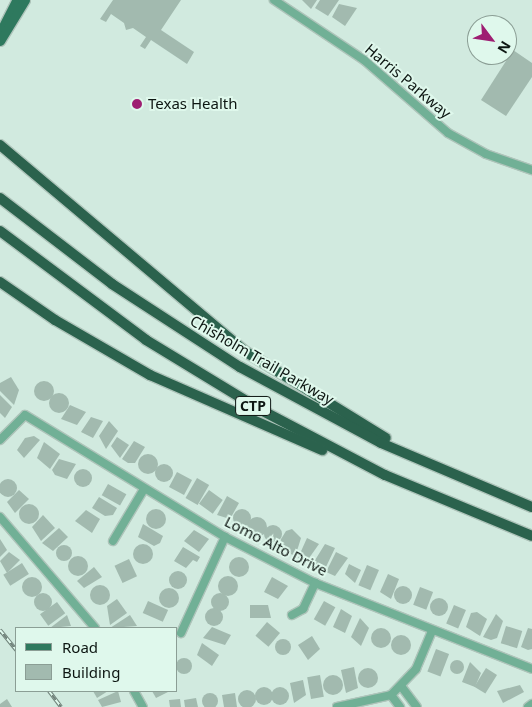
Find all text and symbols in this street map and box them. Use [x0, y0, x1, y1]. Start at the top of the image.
north arrow [467, 15, 517, 65]
text: N [493, 38, 516, 57]
street label: Harris Parkway [361, 40, 455, 122]
place label: Texas Health [148, 95, 237, 113]
marker: Texas Health [130, 97, 144, 111]
street label: Chisholm Trail Parkway [187, 311, 337, 409]
road number: CTP [234, 394, 272, 418]
street label: Lomo Alto Drive [222, 512, 330, 580]
legend [15, 627, 178, 692]
text: Road [62, 637, 98, 657]
text: Building [62, 662, 120, 682]

